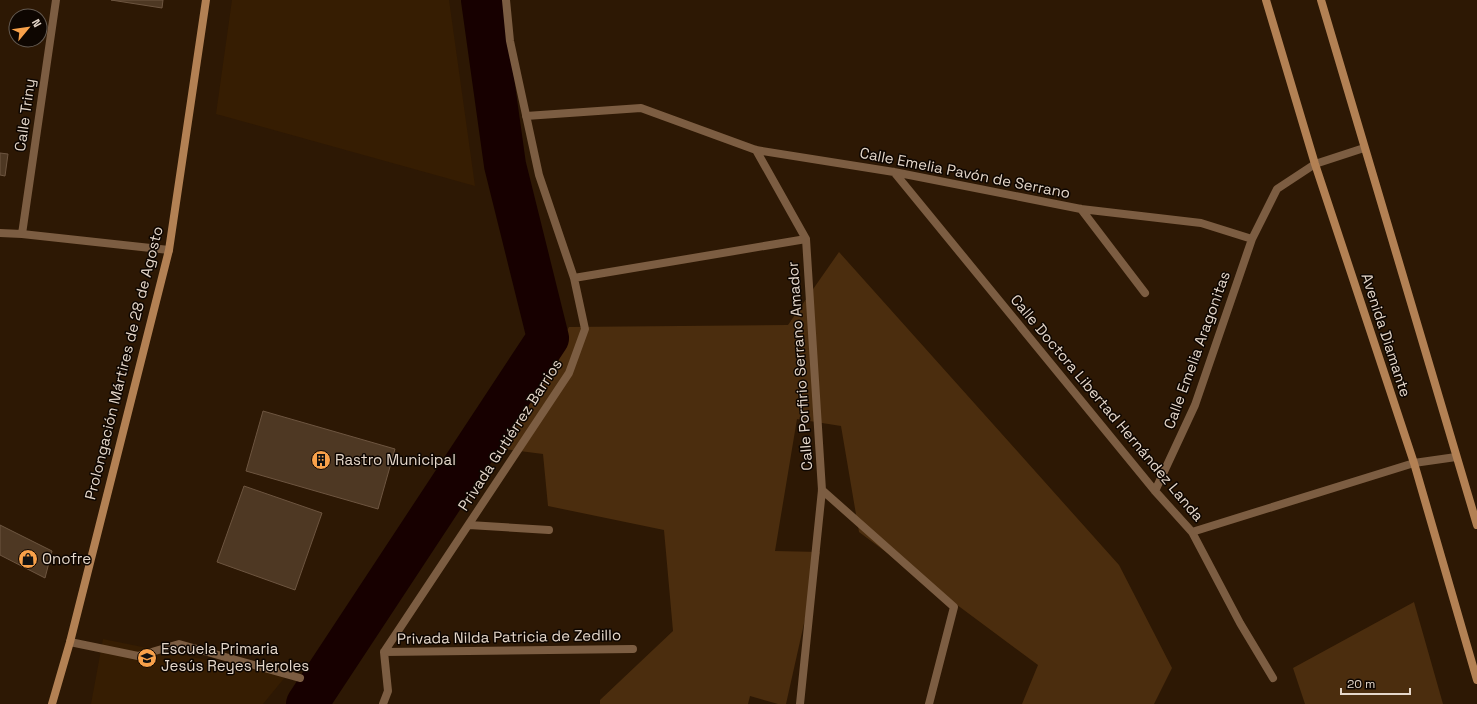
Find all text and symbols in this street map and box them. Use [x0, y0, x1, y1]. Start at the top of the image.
north arrow [8, 8, 48, 48]
text: N [29, 17, 45, 30]
street label: Calle Triny [10, 77, 39, 153]
street label: Calle Emelia Pavón de Serrano [858, 143, 1072, 202]
street label: Prolongación Mártires de 28 de Agosto [80, 224, 167, 502]
street label: Calle Porfirio Serrano Amador [783, 260, 816, 471]
street label: Calle Emelia Aragonitas [1159, 268, 1234, 431]
street label: Avenida Diamante [1357, 271, 1415, 399]
street label: Calle Doctora Libertad Hernández Landa [1007, 290, 1208, 525]
street label: Privada Gutiérrez Barrios [453, 355, 566, 514]
building icon: Rastro Municipal [310, 449, 332, 471]
place label: Rastro Municipal [335, 450, 456, 469]
shop icon: Onofre [17, 548, 39, 570]
place label: Onofre [42, 549, 91, 568]
street label: Privada Nilda Patricia de Zedillo [397, 625, 621, 648]
place label: Escuela Primaria Jesús Reyes Heroles [161, 639, 309, 675]
school or university icon: Escuela Primaria Jesús Reyes Heroles [136, 647, 158, 669]
scale bar [1341, 670, 1410, 696]
text: 20 m [1347, 676, 1375, 692]

